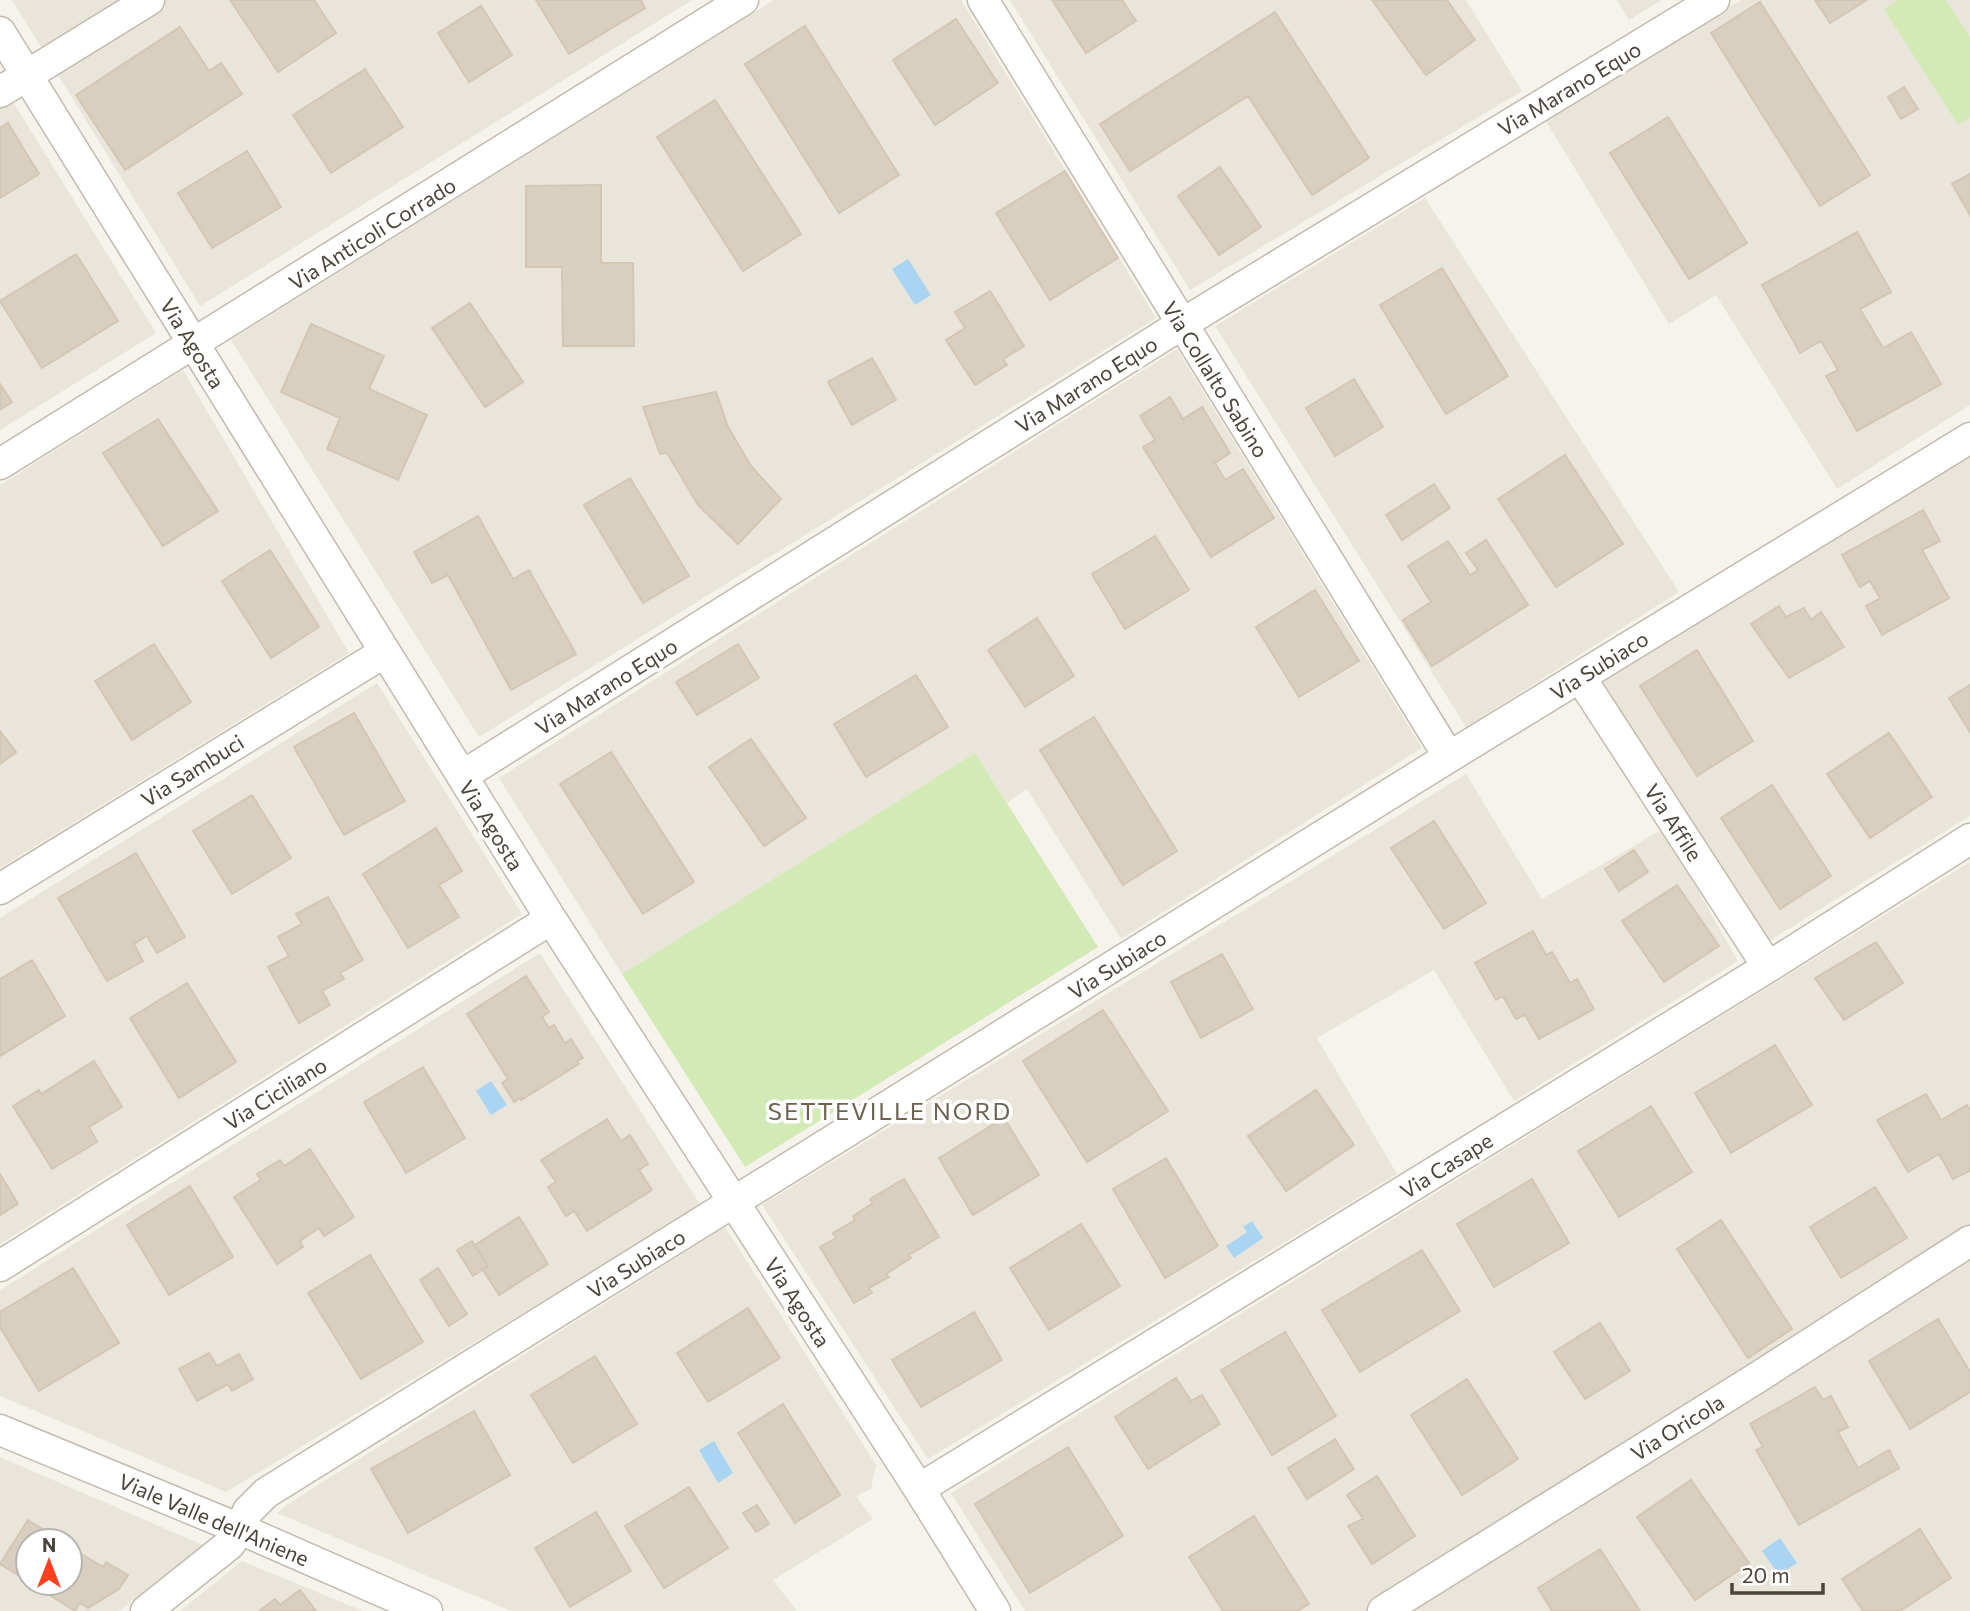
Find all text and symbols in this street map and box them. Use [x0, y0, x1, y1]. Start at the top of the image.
street label: Via Marano Equo [1493, 35, 1645, 141]
street label: Via Anticoli Corrado [284, 171, 460, 295]
street label: Via Agosta [156, 293, 230, 393]
street label: Via Collalto Sabino [1158, 296, 1274, 462]
street label: Via Marano Equo [1010, 330, 1162, 438]
street label: Via Subiaco [1545, 625, 1653, 705]
street label: Via Marano Equo [530, 632, 682, 740]
street label: Via Sambuci [136, 729, 248, 811]
street label: Via Agosta [455, 775, 529, 875]
street label: Via Affile [1640, 779, 1708, 865]
street label: Via Subiaco [1063, 924, 1171, 1004]
street label: Via Ciciliano [219, 1051, 331, 1135]
district label: SETTEVILLE NORD [768, 1096, 1012, 1125]
street label: Via Casape [1395, 1127, 1497, 1203]
street label: Via Subiaco [582, 1223, 690, 1303]
street label: Via Agosta [760, 1253, 836, 1351]
street label: Via Oricola [1626, 1389, 1728, 1465]
street label: Viale Valle dell'Aniene [115, 1468, 313, 1570]
north arrow [14, 1527, 84, 1597]
text: N [42, 1533, 56, 1556]
scale bar [1732, 1552, 1823, 1596]
text: 20 m [1742, 1562, 1790, 1587]

